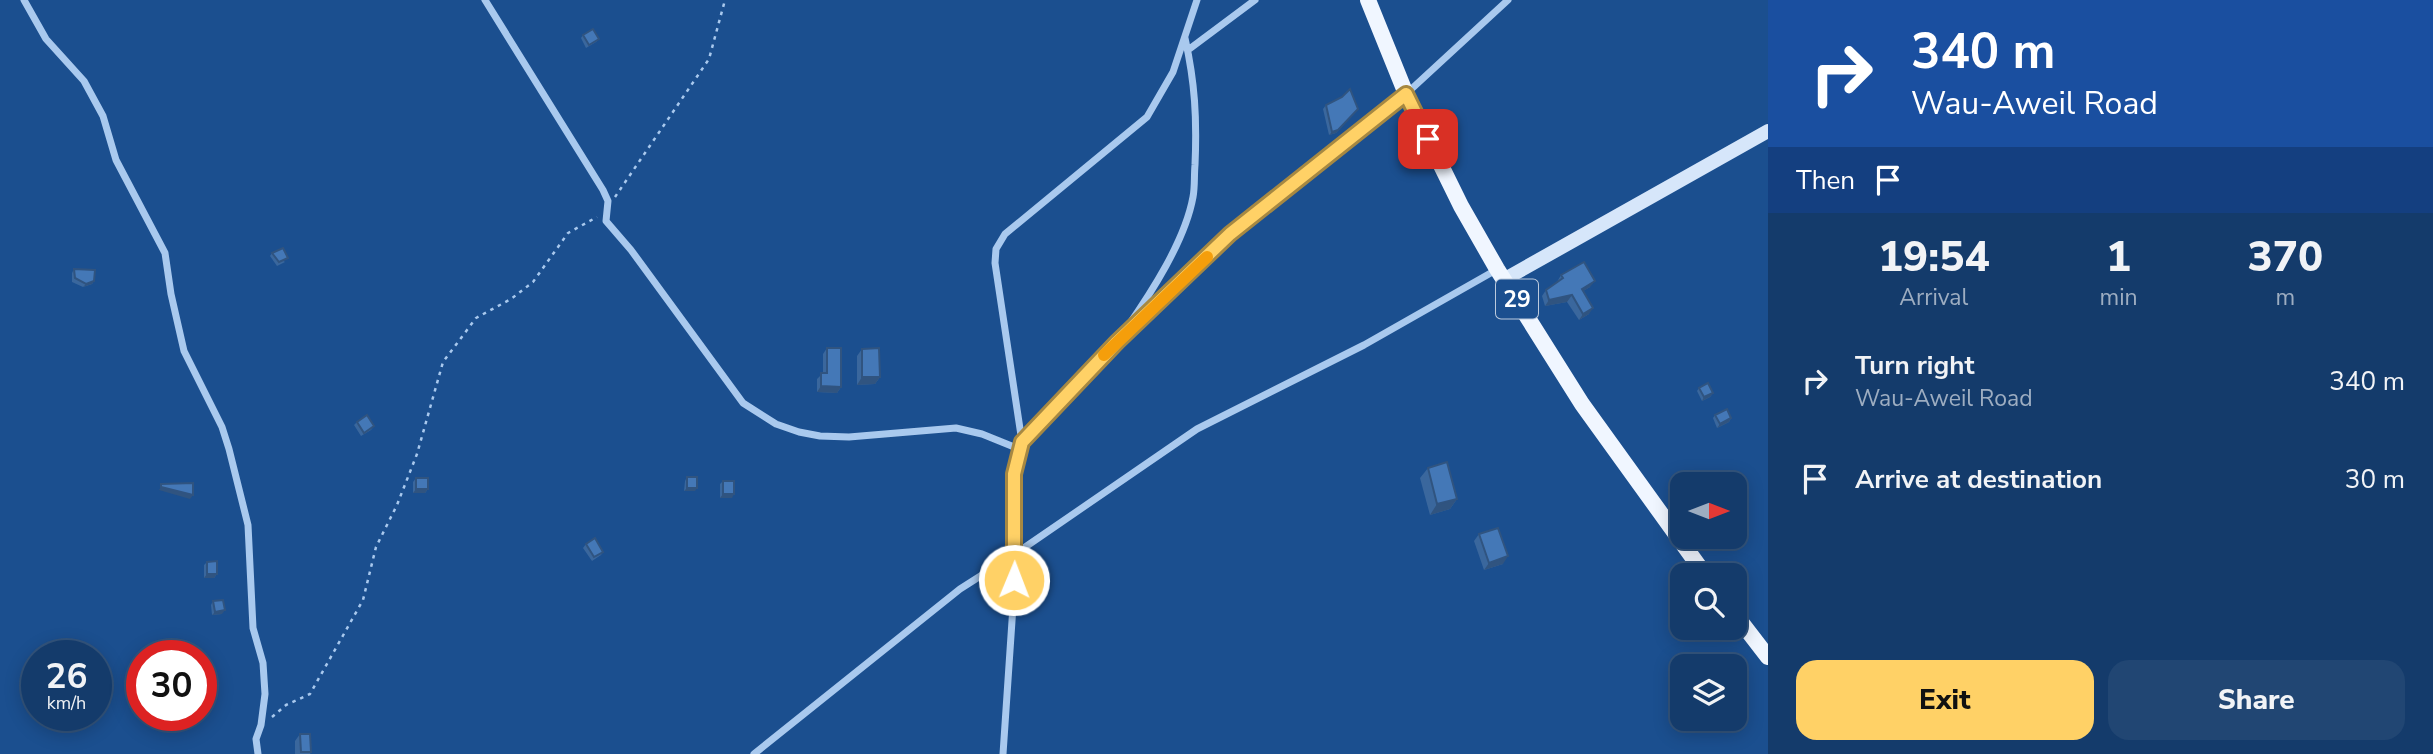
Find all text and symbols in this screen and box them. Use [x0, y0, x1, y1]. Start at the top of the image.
text: 340 m [1911, 18, 2055, 85]
icon: right [1796, 28, 1887, 119]
text: Wau-Aweil Road [1911, 82, 2158, 125]
pin [1398, 109, 1458, 169]
icon: arrive [1409, 120, 1447, 158]
icon: arrive [1869, 161, 1907, 199]
text: Then [1796, 163, 1855, 198]
text: 19:54 [1878, 229, 1990, 286]
text: 1 [2106, 229, 2131, 286]
text: 370 [2248, 229, 2323, 286]
road number: 29 [1496, 280, 1538, 318]
text: Arrival [1899, 282, 1968, 313]
text: min [2100, 282, 2138, 313]
text: m [2275, 282, 2295, 313]
text: Turn right [1855, 348, 1974, 383]
icon: right [1796, 362, 1834, 400]
text: 340 m [2329, 364, 2405, 399]
text: Wau-Aweil Road [1855, 383, 2033, 414]
icon: arrive [1796, 460, 1834, 498]
text: Arrive at destination [1855, 462, 2102, 497]
text: 30 m [2345, 462, 2405, 497]
north arrow [1670, 472, 1746, 550]
map controls [1670, 472, 1747, 731]
position arrow [977, 543, 1051, 617]
button: search [1670, 563, 1747, 640]
speed limit sign: 30 [126, 640, 217, 731]
text: 26 [45, 653, 88, 700]
button: layers [1670, 654, 1747, 731]
button: Exit [1796, 660, 2094, 740]
button: Share [2108, 660, 2405, 740]
text: km/h [47, 691, 86, 715]

